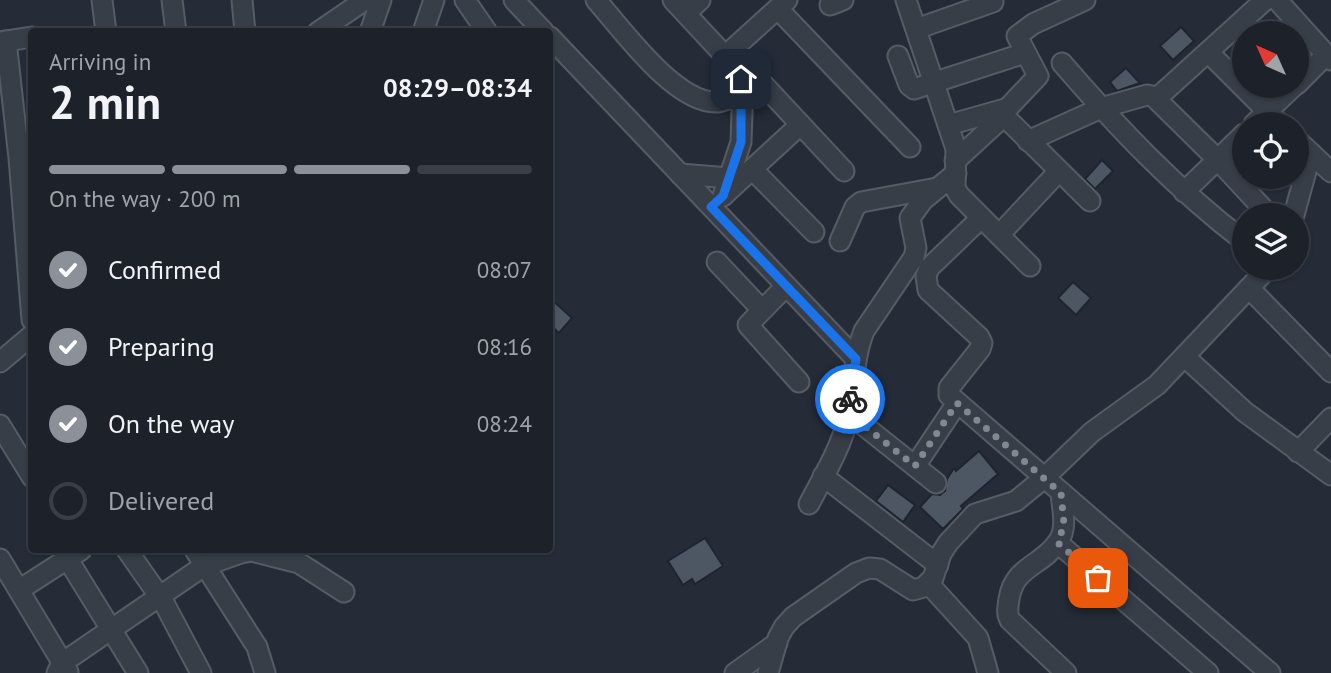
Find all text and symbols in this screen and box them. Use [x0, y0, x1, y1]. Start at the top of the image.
north arrow [1232, 21, 1309, 98]
map controls [1232, 21, 1309, 280]
text: Arriving in [49, 47, 151, 76]
pin [711, 49, 771, 109]
icon: home [722, 60, 760, 98]
text: 08:29–08:34 [383, 71, 532, 104]
text: 2 min [49, 72, 161, 132]
button: locate [1232, 112, 1309, 189]
text: On the way · 200 m [49, 184, 241, 213]
button: layers [1232, 203, 1309, 280]
icon: check [49, 251, 87, 289]
text: Confirmed [108, 253, 221, 286]
text: 08:07 [477, 255, 532, 284]
icon: check [49, 328, 87, 366]
text: Preparing [108, 330, 215, 363]
text: 08:16 [477, 332, 532, 361]
courier [815, 364, 885, 434]
icon: bike [831, 380, 869, 418]
icon: check [49, 405, 87, 443]
text: On the way [108, 407, 234, 440]
text: 08:24 [477, 409, 532, 438]
text: Delivered [108, 484, 214, 517]
pin [1068, 548, 1128, 608]
icon: bag [1079, 559, 1117, 597]

